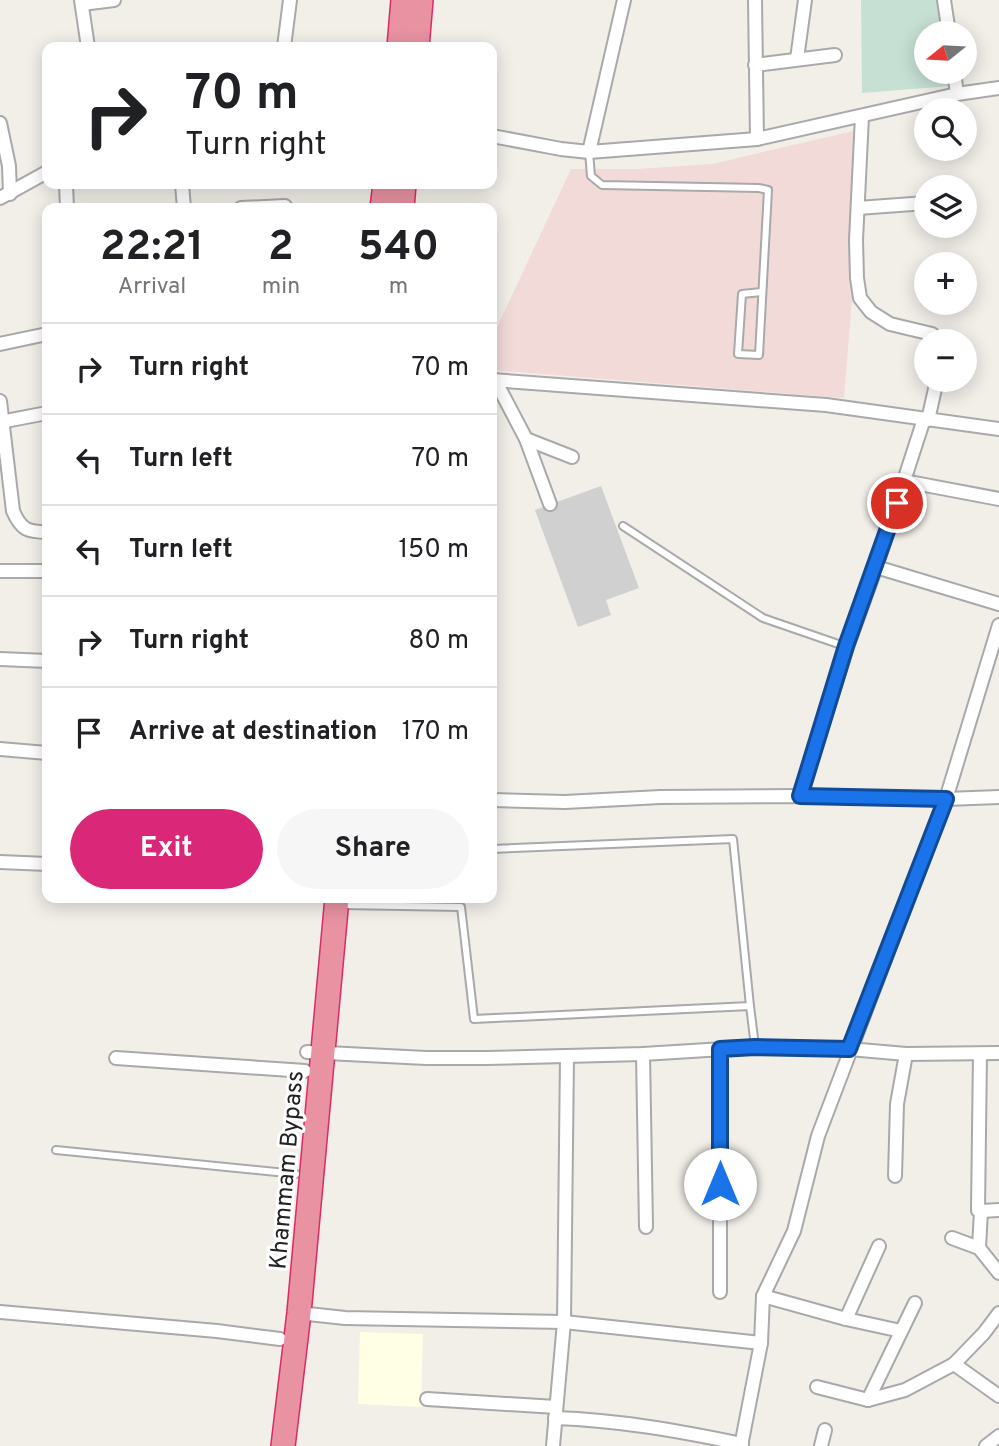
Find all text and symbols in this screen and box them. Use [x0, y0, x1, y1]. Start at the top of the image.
north arrow [914, 21, 976, 84]
map controls [914, 21, 977, 392]
text: 70 m [185, 65, 299, 127]
icon: right [70, 70, 161, 161]
button: search [914, 98, 977, 161]
text: Turn right [185, 126, 327, 166]
button: layers [914, 175, 977, 238]
text: 22:21 [100, 222, 204, 275]
text: 2 [268, 222, 294, 275]
text: 540 [358, 222, 439, 275]
button: + [914, 252, 977, 315]
text: Arrival [118, 273, 186, 302]
text: min [262, 273, 300, 302]
text: m [389, 273, 408, 302]
button: − [914, 329, 977, 392]
icon: right [70, 350, 108, 388]
text: Turn right [129, 352, 249, 385]
text: 70 m [411, 352, 469, 385]
icon: left [70, 441, 108, 479]
text: Turn left [129, 443, 233, 476]
text: 70 m [411, 443, 469, 476]
pin [867, 473, 927, 533]
icon: arrive [878, 484, 916, 522]
icon: left [70, 532, 108, 570]
text: Turn left [129, 534, 233, 567]
text: 150 m [398, 534, 469, 567]
icon: right [70, 623, 108, 661]
text: Turn right [129, 625, 249, 658]
text: 80 m [409, 625, 469, 658]
icon: arrive [70, 714, 108, 752]
text: Arrive at destination [129, 716, 377, 749]
text: 170 m [402, 716, 469, 749]
button: Exit [70, 809, 263, 889]
button: Share [277, 809, 469, 889]
street label: Khammam Bypass [264, 1070, 312, 1271]
position arrow [683, 1147, 757, 1221]

